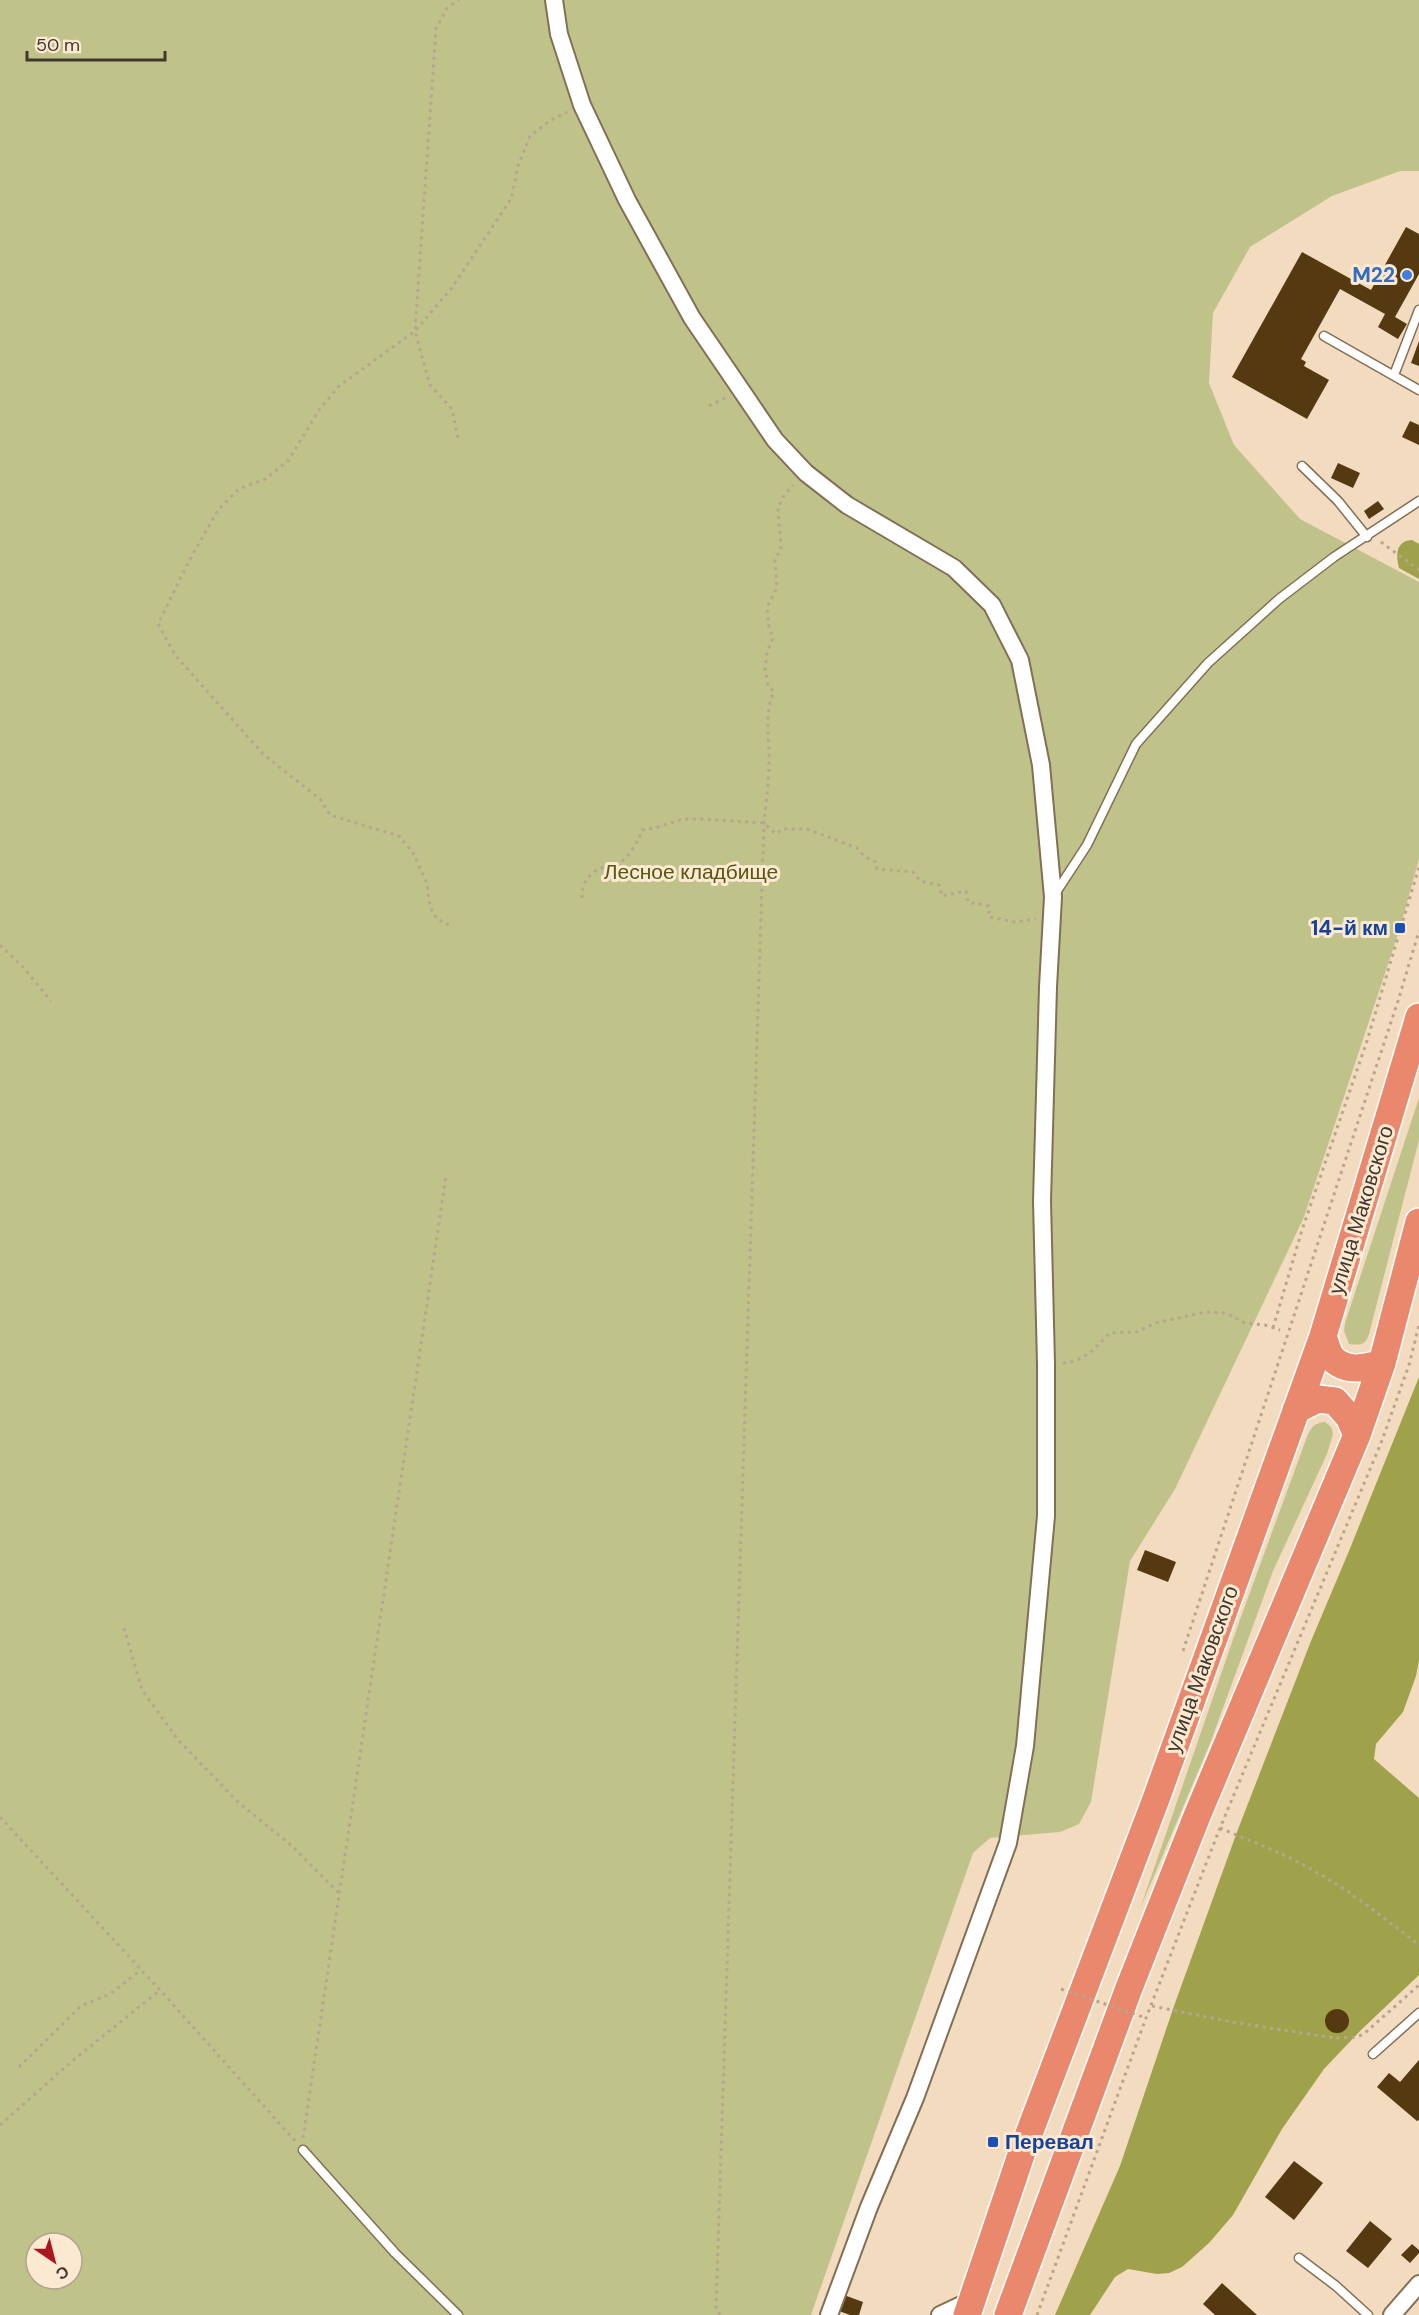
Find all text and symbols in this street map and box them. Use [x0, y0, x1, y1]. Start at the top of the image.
scale bar [27, 24, 165, 62]
text: 50 m [36, 33, 80, 57]
place label: M22 [1352, 261, 1395, 289]
marker: M22 [1400, 268, 1414, 282]
park label: Лесное кладбище [604, 858, 778, 886]
place label: 14-й км [1311, 914, 1388, 942]
marker: 14-й км [1393, 921, 1407, 935]
street label: улица Маковского [1322, 1122, 1400, 1298]
street label: улица Маковского [1159, 1582, 1245, 1756]
place label: Перевал [1005, 2128, 1094, 2156]
marker: Перевал [986, 2135, 1000, 2149]
north arrow [24, 2231, 84, 2291]
text: С [51, 2261, 73, 2285]

